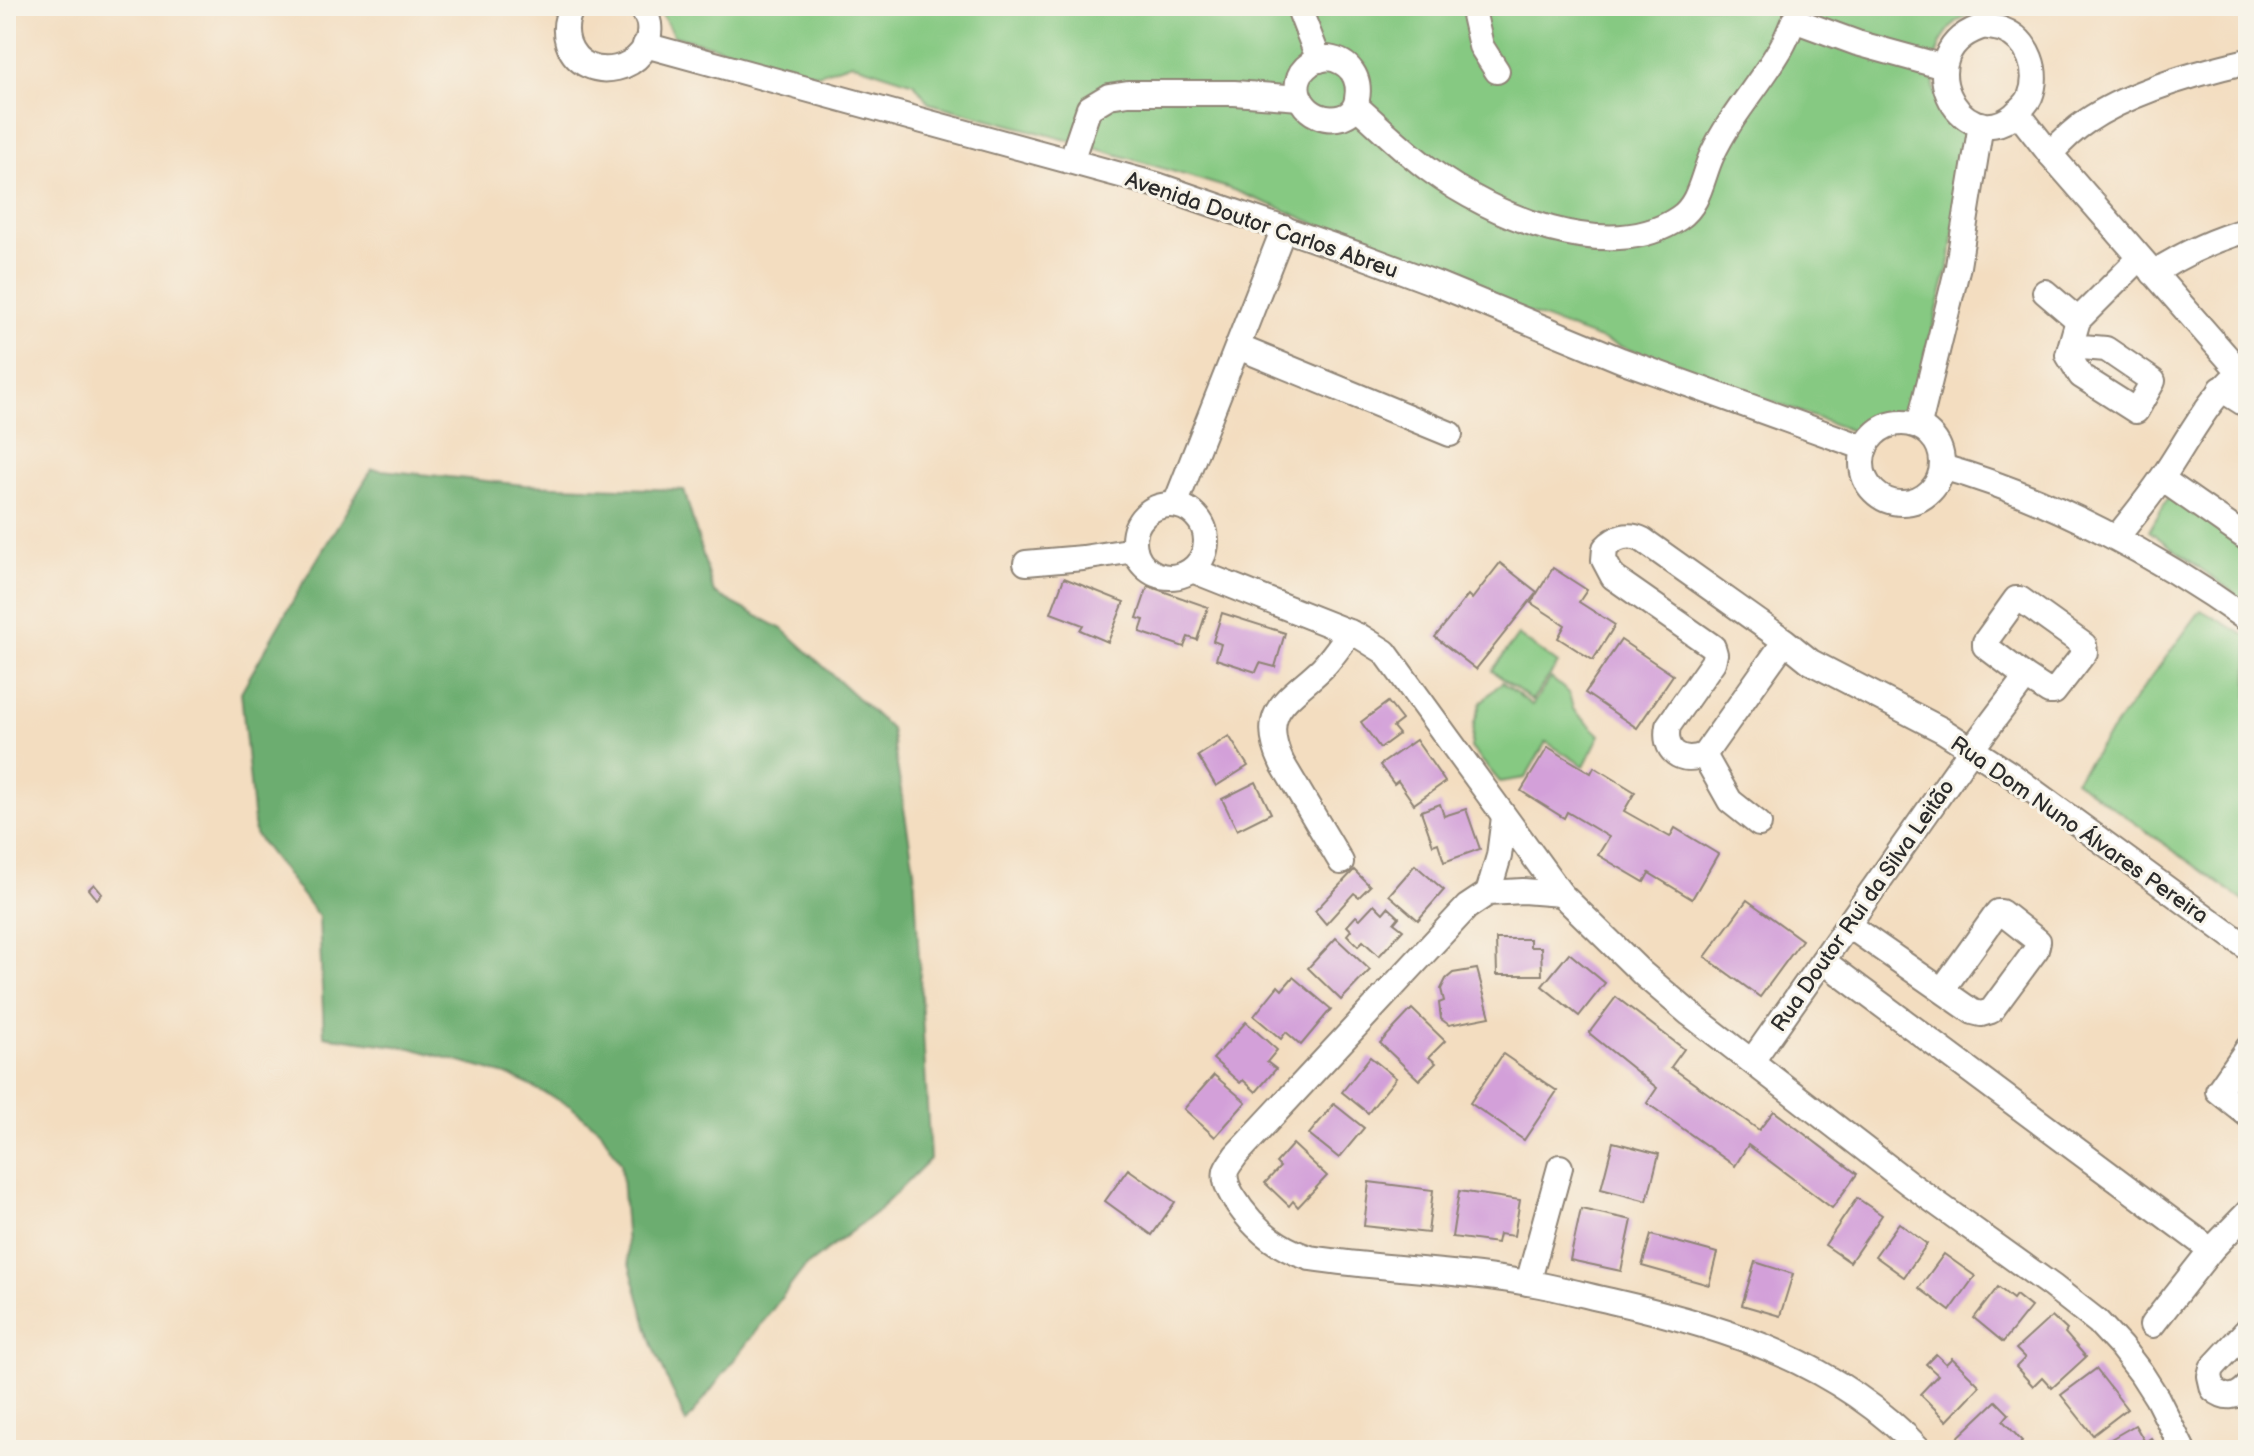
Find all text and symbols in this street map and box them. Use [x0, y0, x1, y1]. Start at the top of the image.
street label: Avenida Doutor Carlos Abreu [1122, 166, 1401, 285]
street label: Rua Dom Nuno Álvares Pereira [1945, 730, 2214, 930]
street label: Rua Doutor Rui da Silva Leitão [1766, 774, 1961, 1037]

